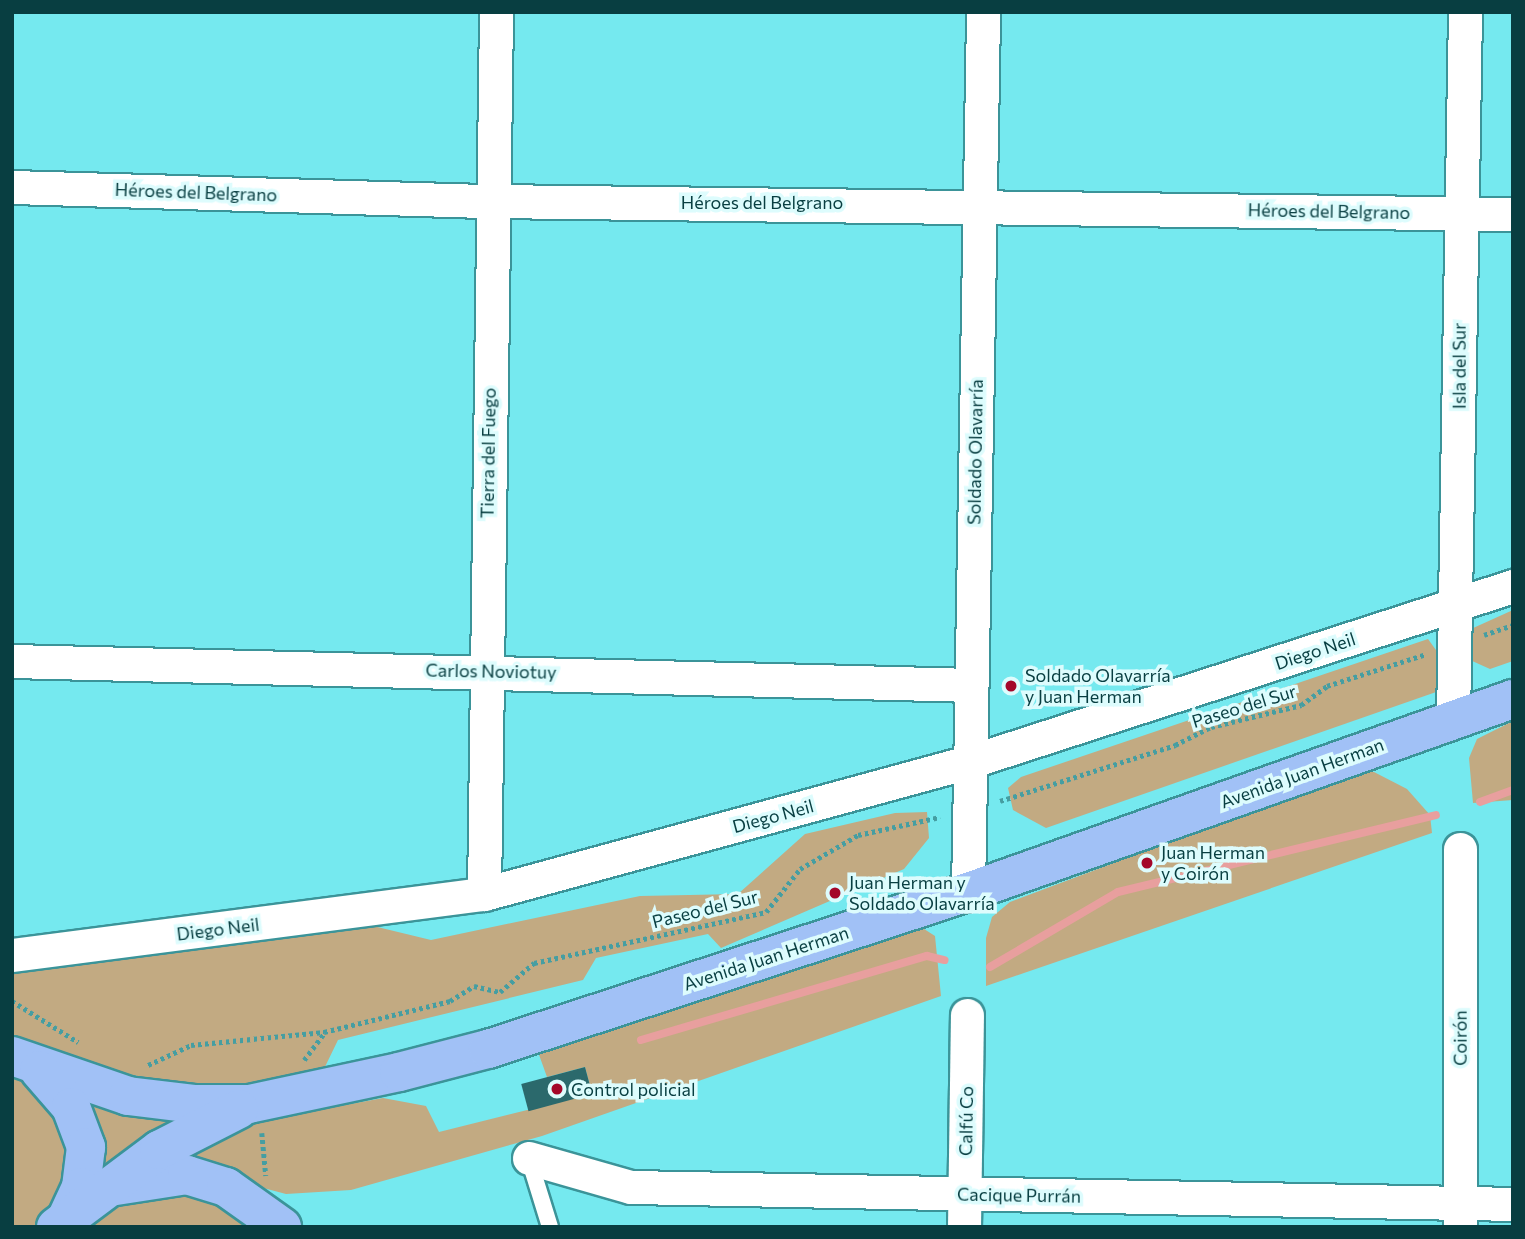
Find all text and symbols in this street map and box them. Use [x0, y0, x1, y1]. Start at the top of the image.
street label: Héroes del Belgrano [114, 178, 278, 206]
street label: Héroes del Belgrano [681, 191, 843, 213]
street label: Héroes del Belgrano [1248, 199, 1410, 223]
street label: Isla del Sur [1448, 323, 1470, 409]
street label: Soldado Olavarría [963, 379, 987, 525]
street label: Tierra del Fuego [476, 388, 500, 518]
street label: Diego Neil [1272, 628, 1358, 674]
street label: Carlos Noviotuy [425, 659, 557, 683]
place label: Soldado Olavarría y Juan Herman [1025, 665, 1171, 708]
marker: Soldado Olavarría y Juan Herman [1003, 678, 1019, 694]
street label: Paseo del Sur [1189, 680, 1299, 732]
street label: Avenida Juan Herman [1217, 733, 1387, 813]
street label: Diego Neil [730, 795, 816, 837]
place label: Juan Herman y Coirón [1161, 842, 1265, 884]
marker: Juan Herman y Coirón [1139, 855, 1155, 871]
place label: Juan Herman y Soldado Olavarría [849, 872, 995, 914]
street label: Paseo del Sur [650, 885, 760, 933]
marker: Juan Herman y Soldado Olavarría [827, 885, 843, 901]
street label: Diego Neil [175, 913, 261, 945]
street label: Avenida Juan Herman [681, 921, 851, 995]
street label: Coirón [1449, 1010, 1471, 1066]
place label: Control policial [571, 1078, 696, 1100]
marker: Control policial [549, 1081, 565, 1097]
street label: Calfú Co [955, 1086, 977, 1156]
street label: Cacique Purrán [957, 1183, 1081, 1207]

